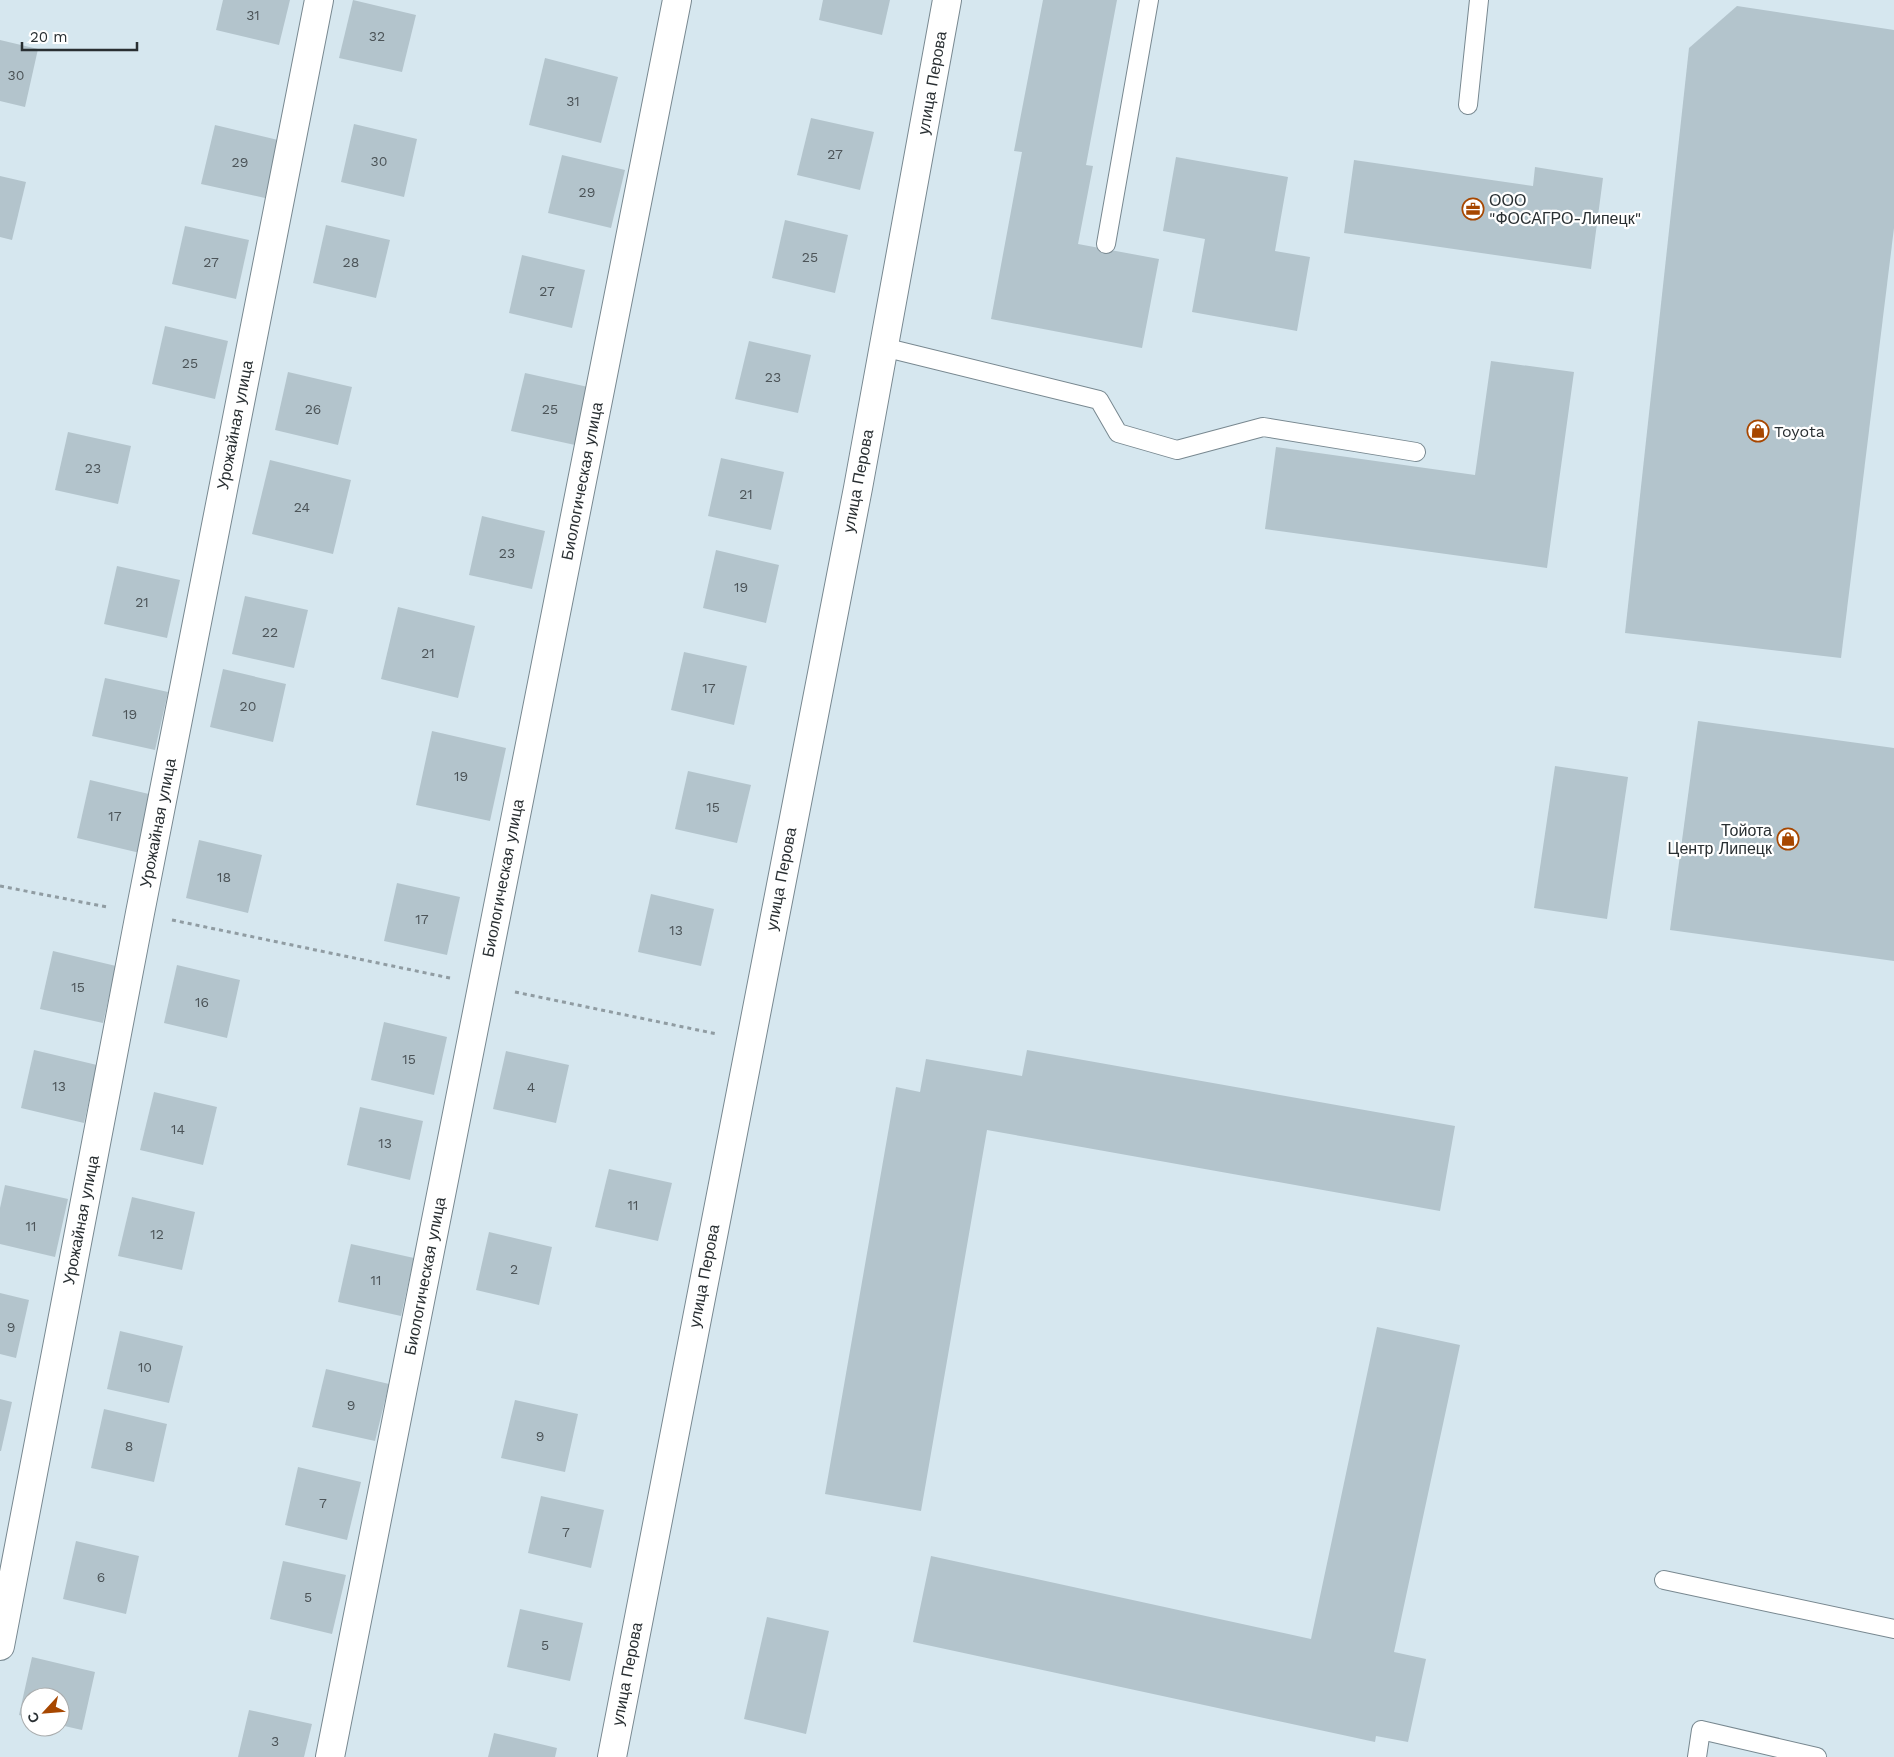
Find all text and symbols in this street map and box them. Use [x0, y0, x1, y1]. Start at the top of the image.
house number: 31 [246, 7, 260, 23]
scale bar [22, 20, 138, 52]
text: 20 m [30, 28, 68, 46]
house number: 32 [369, 28, 385, 44]
street label: улица Перова [914, 30, 950, 136]
house number: 30 [8, 67, 24, 83]
house number: 31 [566, 93, 580, 109]
house number: 27 [827, 146, 843, 162]
house number: 30 [371, 153, 387, 169]
house number: 29 [232, 154, 248, 170]
house number: 29 [579, 184, 595, 200]
place label: ООО "ФОСАГРО-Липецк" [1489, 191, 1641, 228]
office icon: ООО "ФОСАГРО-Липецк" [1461, 197, 1485, 221]
house number: 25 [802, 249, 818, 265]
house number: 27 [203, 254, 219, 270]
house number: 28 [343, 254, 359, 270]
house number: 27 [539, 283, 555, 299]
house number: 25 [182, 355, 198, 371]
street label: Урожайная улица [213, 359, 257, 491]
house number: 23 [765, 369, 781, 385]
street label: Биологическая улица [557, 400, 607, 562]
house number: 26 [305, 401, 321, 417]
house number: 25 [542, 401, 558, 417]
shop icon: Toyota [1746, 419, 1770, 443]
place label: Toyota [1774, 422, 1825, 441]
street label: улица Перова [839, 428, 877, 534]
house number: 23 [85, 460, 101, 476]
house number: 21 [739, 486, 753, 502]
house number: 24 [294, 499, 310, 515]
house number: 23 [499, 545, 515, 561]
house number: 19 [734, 579, 748, 595]
house number: 21 [135, 594, 149, 610]
house number: 22 [262, 624, 278, 640]
house number: 21 [421, 645, 435, 661]
house number: 17 [702, 680, 716, 696]
house number: 20 [240, 698, 256, 714]
house number: 19 [123, 706, 137, 722]
street label: Урожайная улица [136, 757, 180, 889]
house number: 19 [454, 768, 468, 784]
street label: Биологическая улица [478, 797, 528, 959]
house number: 15 [706, 799, 720, 815]
house number: 17 [108, 808, 122, 824]
place label: Тойота Центр Липецк [1668, 821, 1773, 858]
street label: улица Перова [762, 826, 800, 932]
shop icon: Тойота Центр Липецк [1776, 827, 1800, 851]
house number: 18 [217, 869, 231, 885]
house number: 17 [415, 911, 429, 927]
house number: 13 [669, 922, 683, 938]
house number: 15 [71, 979, 85, 995]
house number: 16 [195, 994, 209, 1010]
house number: 15 [402, 1051, 416, 1067]
house number: 13 [52, 1078, 66, 1094]
house number: 4 [527, 1079, 535, 1095]
house number: 14 [171, 1121, 185, 1137]
house number: 13 [378, 1135, 392, 1151]
street label: Урожайная улица [59, 1154, 103, 1286]
street label: Биологическая улица [400, 1195, 450, 1357]
house number: 11 [628, 1197, 638, 1213]
house number: 11 [26, 1218, 36, 1234]
street label: улица Перова [685, 1223, 723, 1329]
house number: 12 [150, 1226, 164, 1242]
house number: 2 [510, 1261, 518, 1277]
house number: 11 [371, 1272, 381, 1288]
house number: 9 [7, 1319, 15, 1335]
house number: 10 [138, 1359, 152, 1375]
house number: 9 [347, 1397, 355, 1413]
house number: 9 [536, 1428, 544, 1444]
house number: 8 [125, 1438, 133, 1454]
house number: 7 [319, 1495, 327, 1511]
house number: 7 [562, 1524, 570, 1540]
house number: 6 [97, 1569, 105, 1585]
house number: 5 [304, 1589, 312, 1605]
street label: улица Перова [608, 1621, 646, 1727]
house number: 5 [541, 1637, 549, 1653]
north arrow [20, 1687, 70, 1737]
text: С [24, 1710, 43, 1726]
house number: 3 [271, 1733, 279, 1749]

